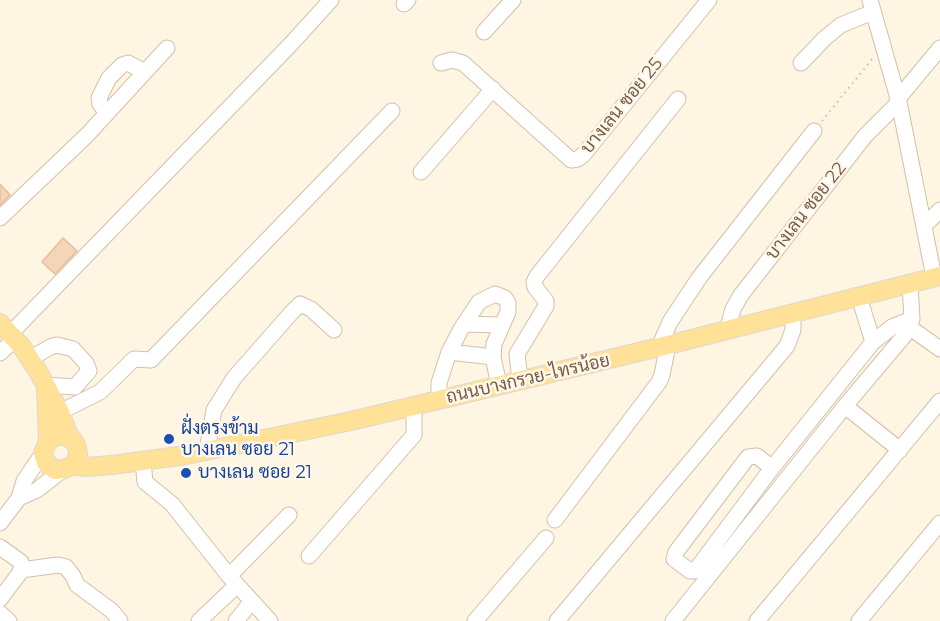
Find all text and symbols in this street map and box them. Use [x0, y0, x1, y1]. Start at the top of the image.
street label: บางเลน ซอย 25 [577, 53, 667, 159]
street label: บางเลน ซอย 22 [761, 158, 851, 264]
street label: ถนนบางกรวย-ไทรน้อย [444, 350, 612, 408]
place label: ฝั่งตรงข้าม บางเลน ซอย 21 [181, 418, 295, 460]
marker: ฝั่งตรงข้าม บางเลน ซอย 21 [162, 432, 176, 446]
place label: บางเลน ซอย 21 [198, 462, 312, 484]
marker: บางเลน ซอย 21 [179, 466, 193, 480]

